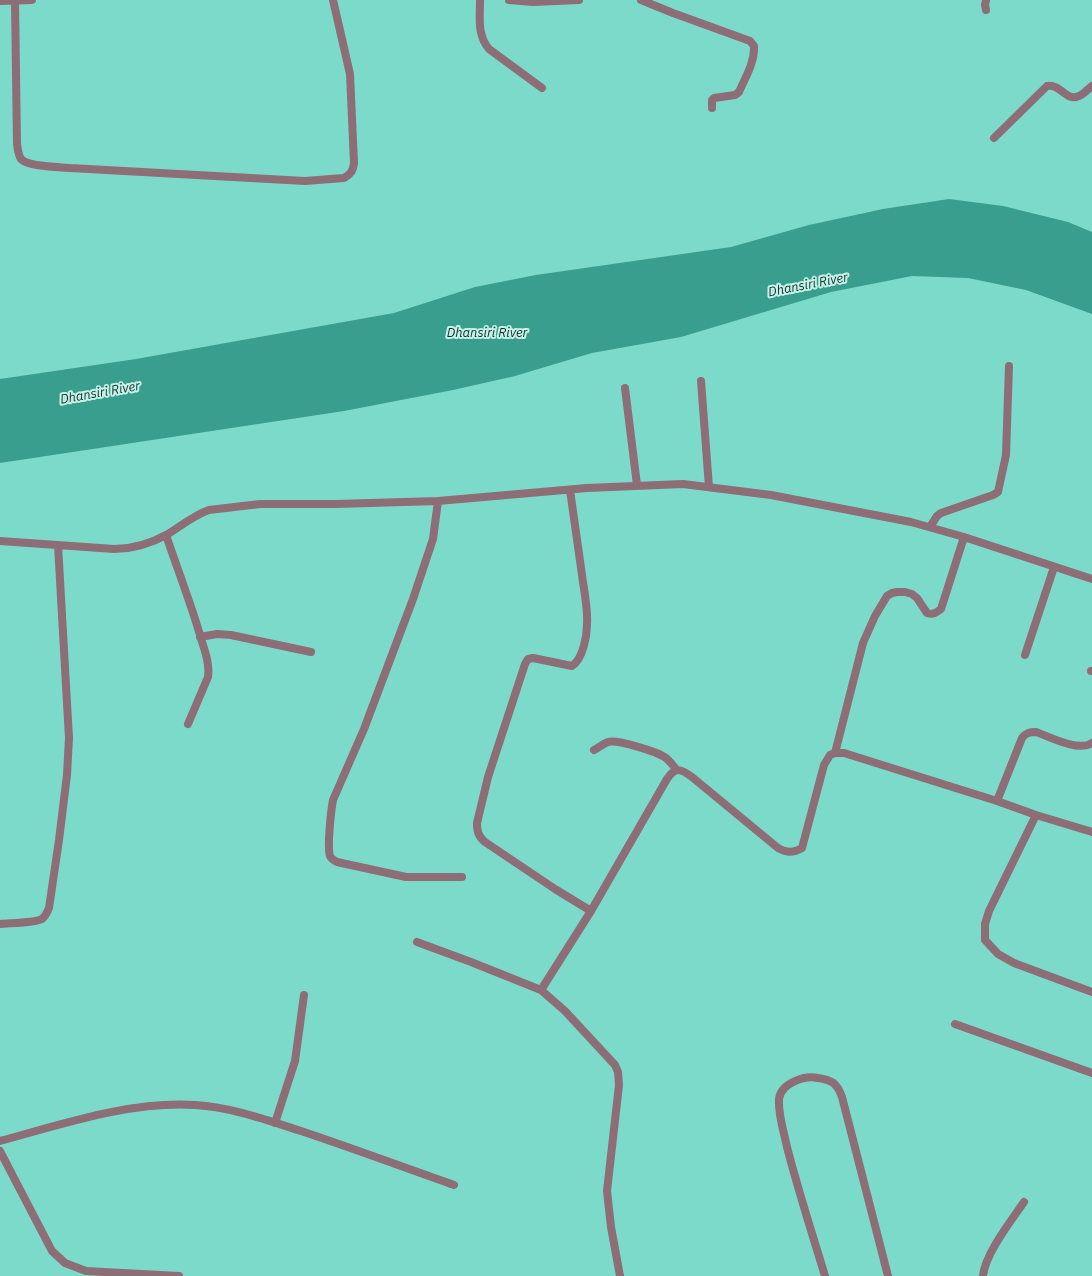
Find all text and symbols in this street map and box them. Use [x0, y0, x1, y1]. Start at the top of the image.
water label: Dhansiri River [767, 270, 849, 300]
water label: Dhansiri River [447, 325, 527, 341]
water label: Dhansiri River [59, 378, 141, 408]

